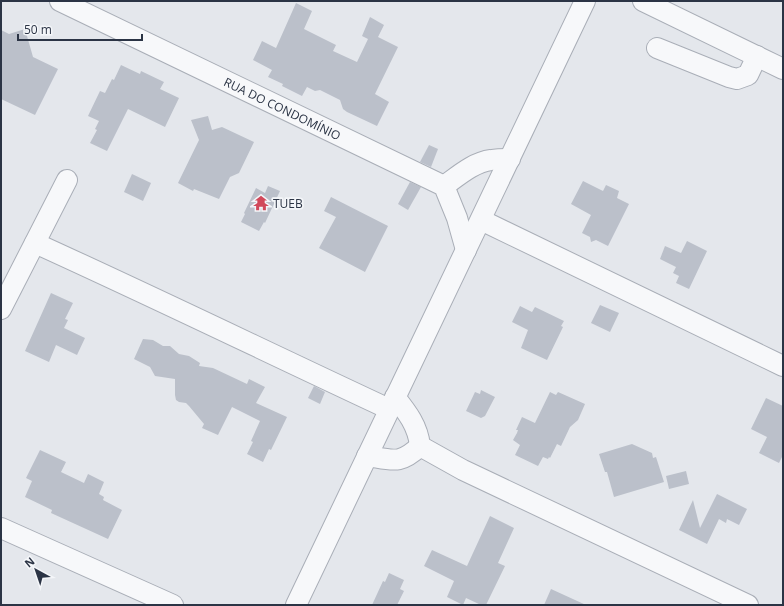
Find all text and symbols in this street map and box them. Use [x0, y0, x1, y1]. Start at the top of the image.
scale bar [18, 16, 142, 42]
text: 50 m [24, 21, 52, 38]
street label: RUA DO CONDOMÍNIO [221, 73, 344, 144]
temple icon: TUEB [252, 194, 270, 212]
place label: TUEB [273, 195, 303, 212]
north arrow [16, 550, 56, 590]
text: N [21, 553, 38, 571]

